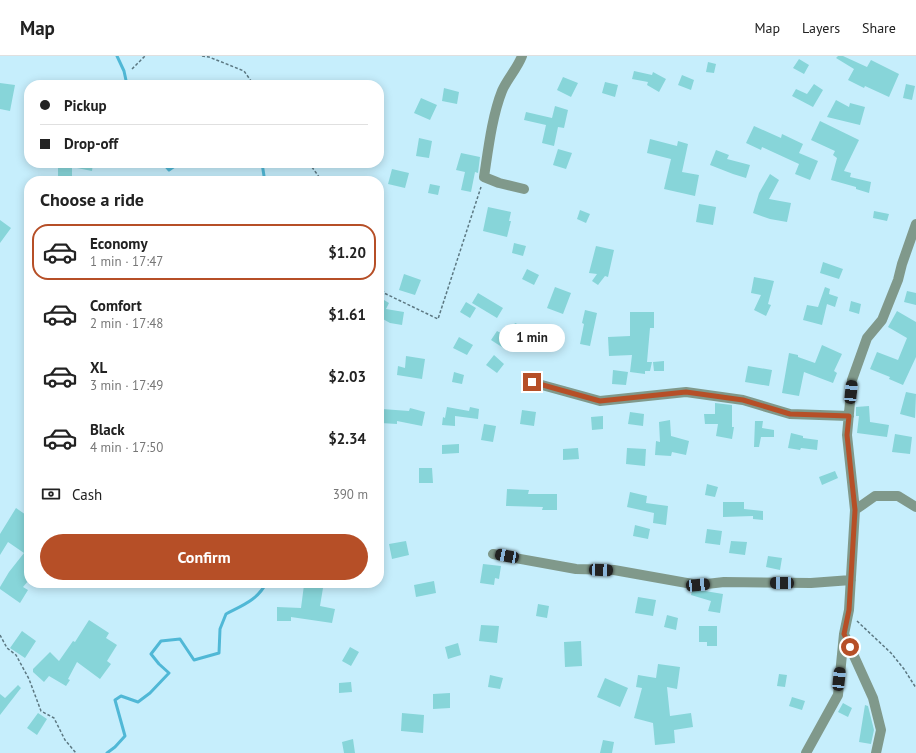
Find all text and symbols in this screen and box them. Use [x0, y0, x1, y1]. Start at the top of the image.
text: Map [20, 16, 55, 40]
text: Map [754, 19, 780, 37]
text: Layers [802, 19, 840, 37]
text: Share [862, 19, 896, 37]
text: Pickup [64, 96, 107, 115]
text: Drop-off [64, 134, 118, 153]
text: Choose a ride [40, 188, 144, 211]
icon: car [42, 234, 78, 270]
text: Economy [90, 234, 148, 253]
text: $1.20 [328, 243, 366, 262]
text: 1 min · 17:47 [90, 253, 163, 270]
icon: car [42, 296, 78, 332]
text: Comfort [90, 296, 142, 315]
text: $1.61 [328, 305, 366, 324]
text: 2 min · 17:48 [90, 315, 163, 332]
callout: 1 min [499, 324, 565, 352]
text: 1 min [516, 329, 548, 346]
icon: car [42, 358, 78, 394]
text: XL [90, 358, 107, 377]
text: $2.03 [328, 367, 366, 386]
route end [523, 373, 541, 391]
text: 3 min · 17:49 [90, 377, 163, 394]
car [844, 379, 858, 405]
icon: car [42, 420, 78, 456]
text: Black [90, 420, 125, 439]
text: $2.34 [328, 429, 366, 448]
text: 4 min · 17:50 [90, 439, 163, 456]
icon: cash [40, 483, 62, 505]
text: Cash [72, 485, 102, 504]
text: 390 m [333, 486, 368, 503]
button: Confirm [40, 534, 368, 580]
car [494, 548, 520, 564]
car [589, 564, 613, 576]
car [770, 577, 794, 589]
car [685, 578, 711, 592]
route start [841, 638, 859, 656]
car [832, 666, 846, 692]

